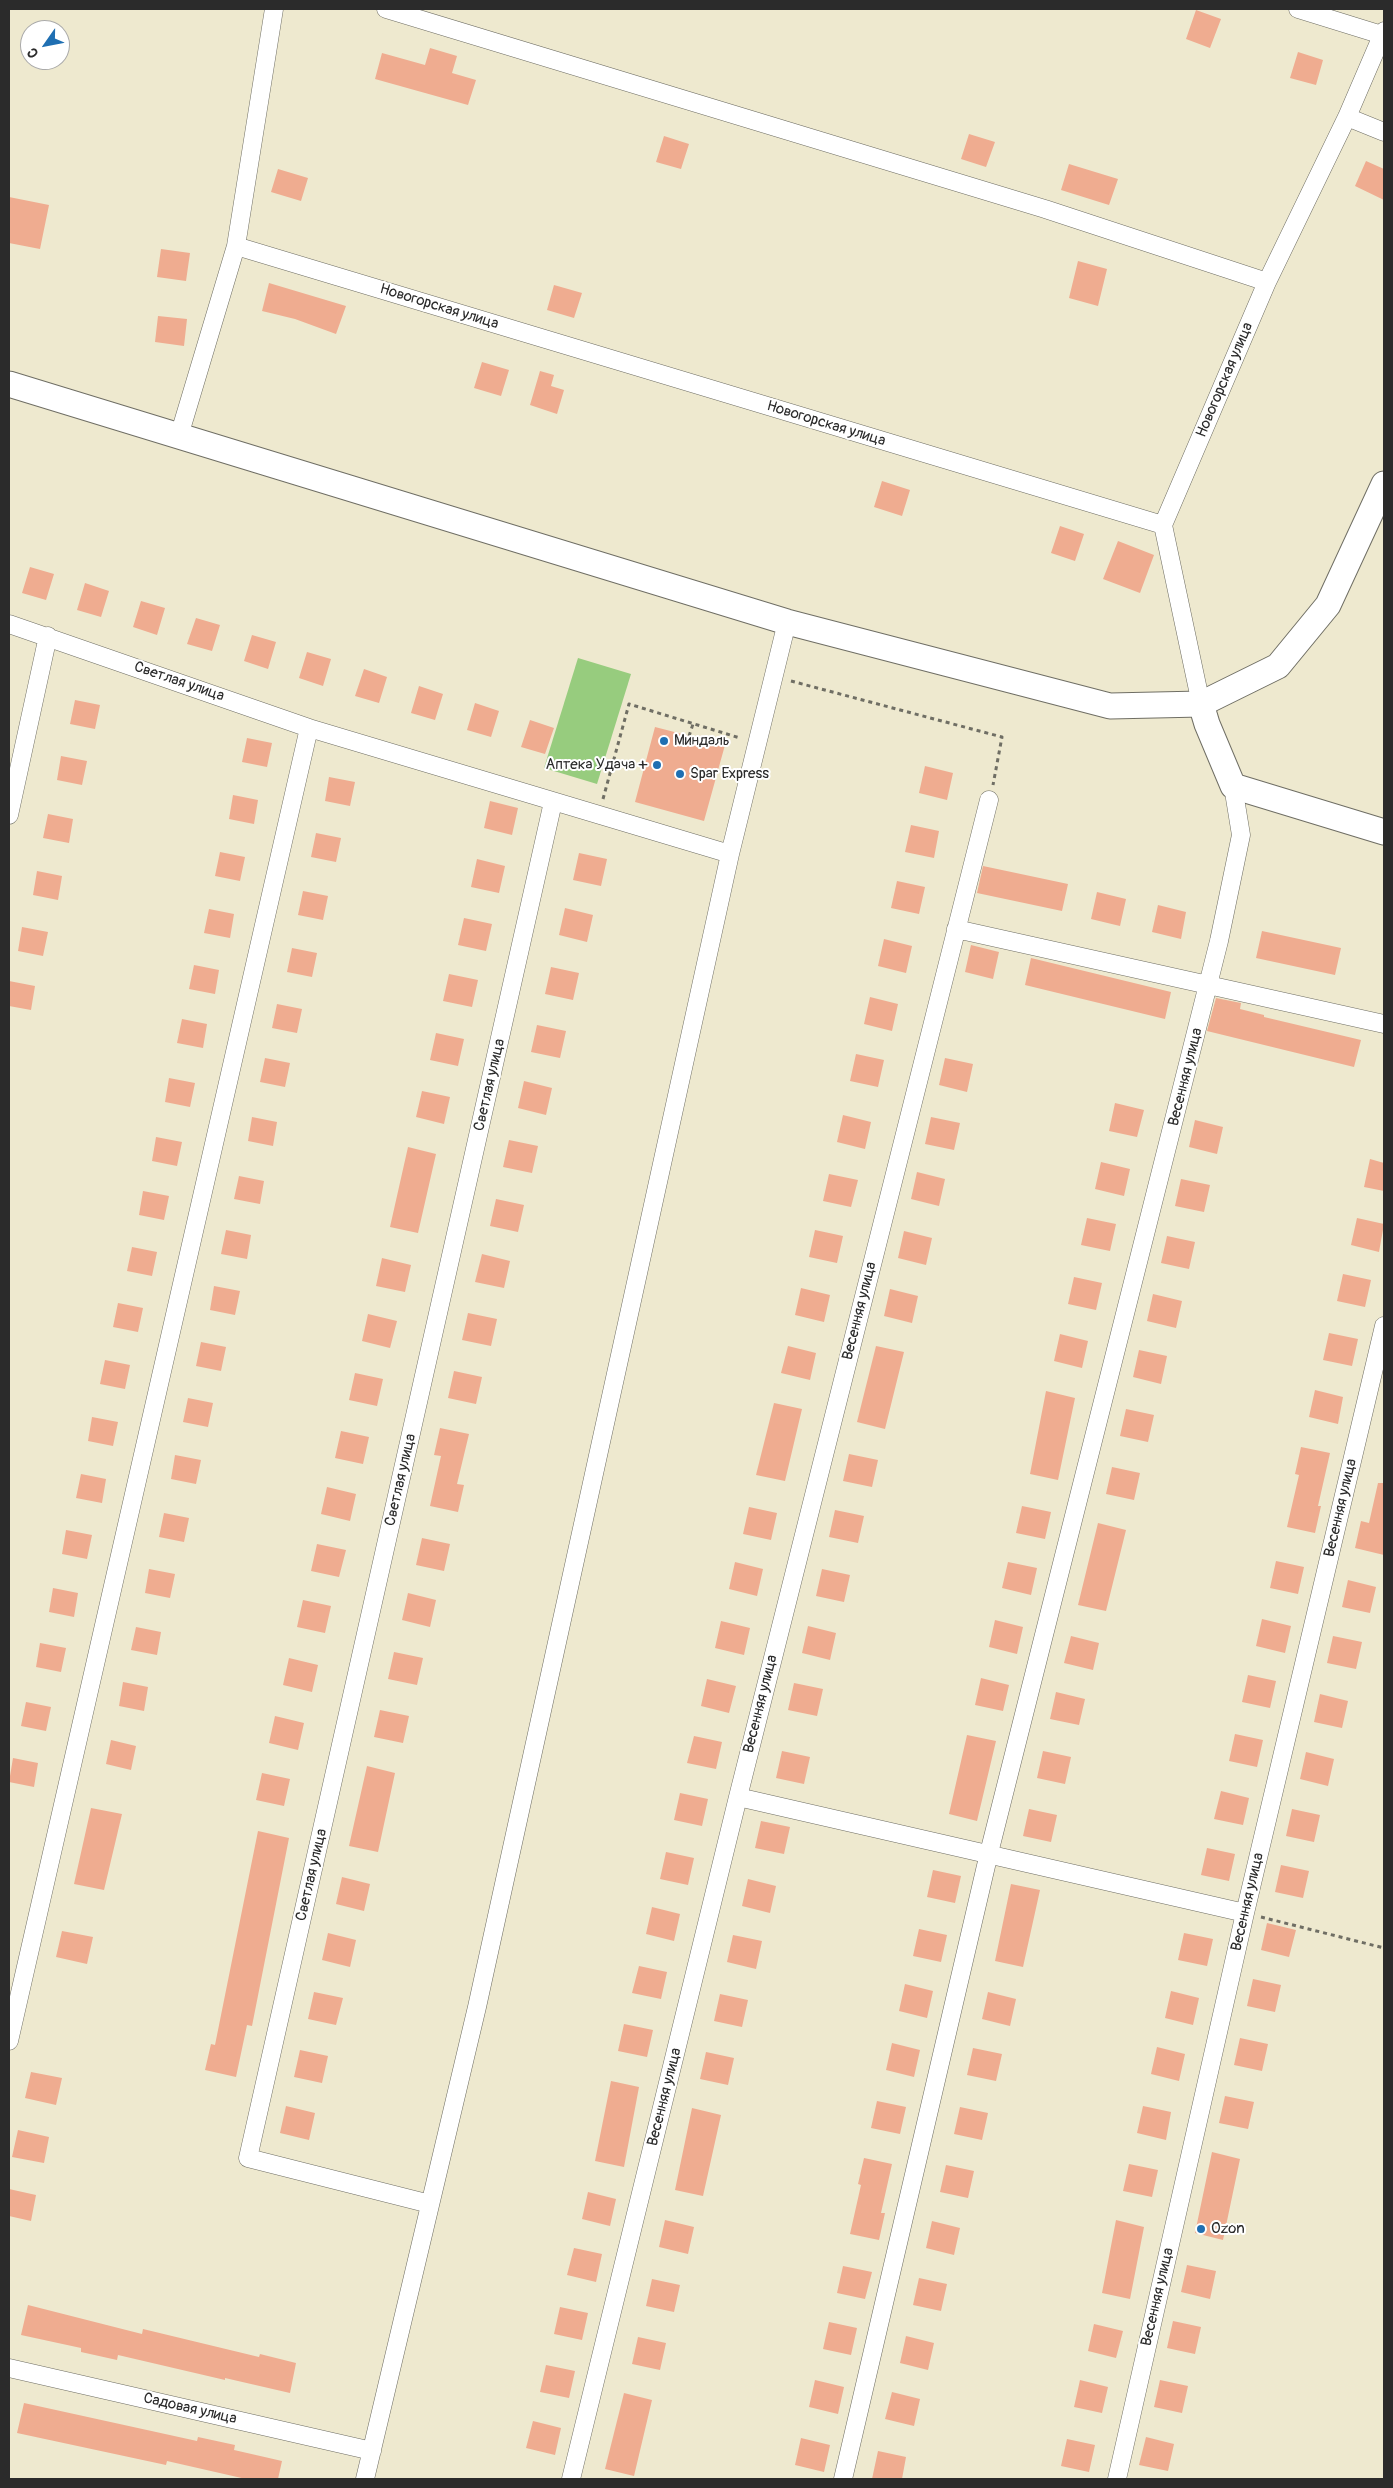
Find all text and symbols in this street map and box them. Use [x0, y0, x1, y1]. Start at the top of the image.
north arrow [20, 20, 70, 70]
text: С [23, 45, 42, 61]
street label: Новогорская улица [377, 280, 501, 334]
street label: Новогорская улица [1193, 320, 1257, 440]
street label: Новогорская улица [764, 397, 888, 451]
street label: Светлая улица [132, 658, 226, 706]
place label: Миндаль [674, 732, 730, 750]
marker: Миндаль [658, 735, 670, 747]
place label: Аптека Удача + [545, 756, 647, 774]
marker: Аптека Удача + [651, 759, 663, 771]
place label: Spar Express [690, 765, 769, 783]
marker: Spar Express [674, 768, 686, 780]
street label: Весенняя улица [1165, 1026, 1207, 1128]
street label: Светлая улица [471, 1037, 509, 1133]
street label: Весенняя улица [839, 1260, 881, 1362]
street label: Светлая улица [382, 1432, 420, 1528]
street label: Весенняя улица [1321, 1457, 1361, 1559]
street label: Весенняя улица [740, 1653, 782, 1755]
street label: Светлая улица [293, 1827, 331, 1923]
street label: Весенняя улица [1228, 1851, 1268, 1953]
street label: Весенняя улица [644, 2046, 686, 2148]
place label: Ozon [1211, 2220, 1245, 2238]
marker: Ozon [1195, 2223, 1207, 2235]
street label: Весенняя улица [1138, 2246, 1178, 2348]
street label: Садовая улица [142, 2390, 238, 2428]

